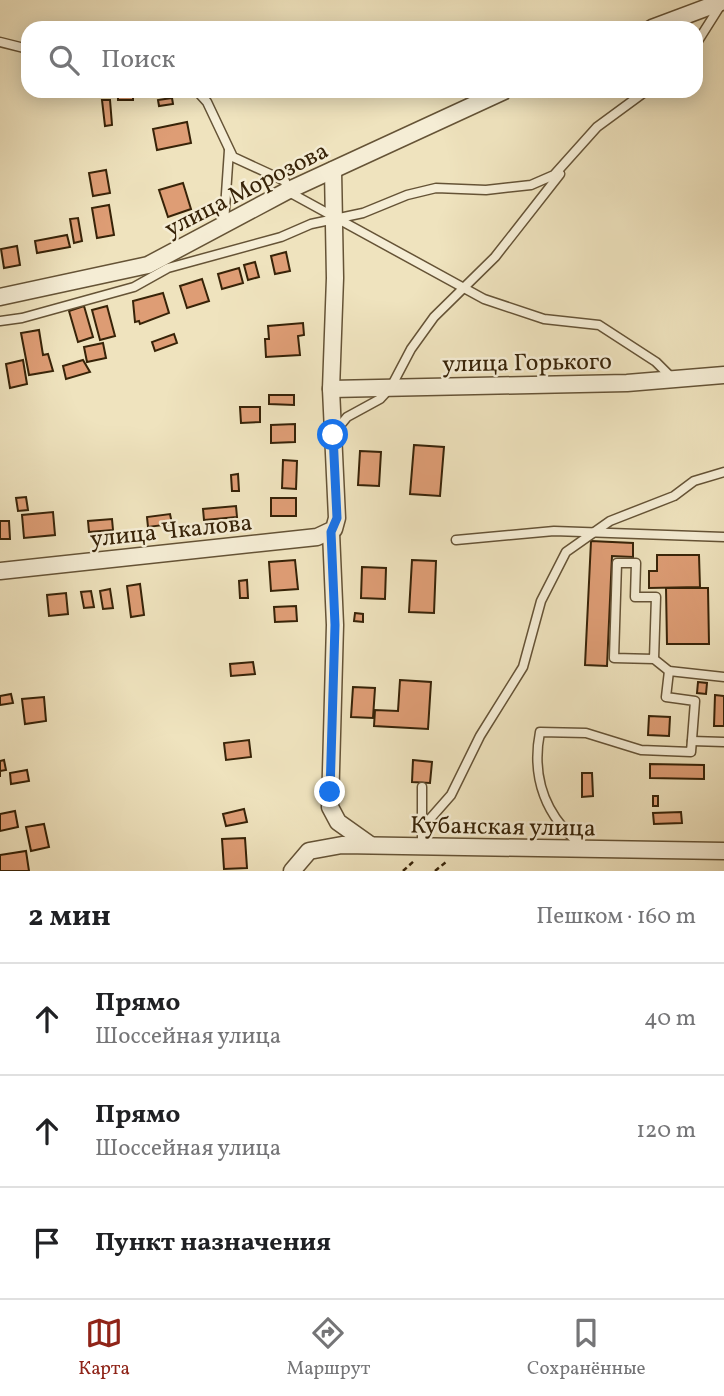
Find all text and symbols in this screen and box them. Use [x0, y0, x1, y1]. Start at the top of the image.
search box [21, 21, 703, 98]
icon: search [45, 41, 83, 79]
text: Поиск [101, 42, 175, 78]
street label: улица Морозова [159, 135, 335, 247]
street label: улица Горького [442, 346, 612, 382]
route start [317, 419, 348, 450]
street label: улица Чкалова [88, 507, 254, 557]
route end [314, 776, 345, 807]
street label: Кубанская улица [410, 809, 596, 847]
text: 2 мин [28, 896, 111, 938]
text: Пешком · 160 m [536, 901, 696, 933]
text: Прямо [95, 985, 180, 1021]
icon: ahead [28, 1000, 66, 1038]
text: 40 m [644, 1003, 696, 1035]
text: Шоссейная улица [95, 1021, 281, 1053]
text: Прямо [95, 1097, 180, 1133]
icon: ahead [28, 1112, 66, 1150]
text: 120 m [636, 1115, 696, 1147]
text: Шоссейная улица [95, 1133, 281, 1165]
icon: arrive [28, 1224, 66, 1262]
text: Пункт назначения [95, 1225, 331, 1261]
tab: Карта [78, 1314, 130, 1382]
tab: Маршрут [287, 1314, 370, 1382]
tab: Сохранённые [527, 1314, 646, 1382]

